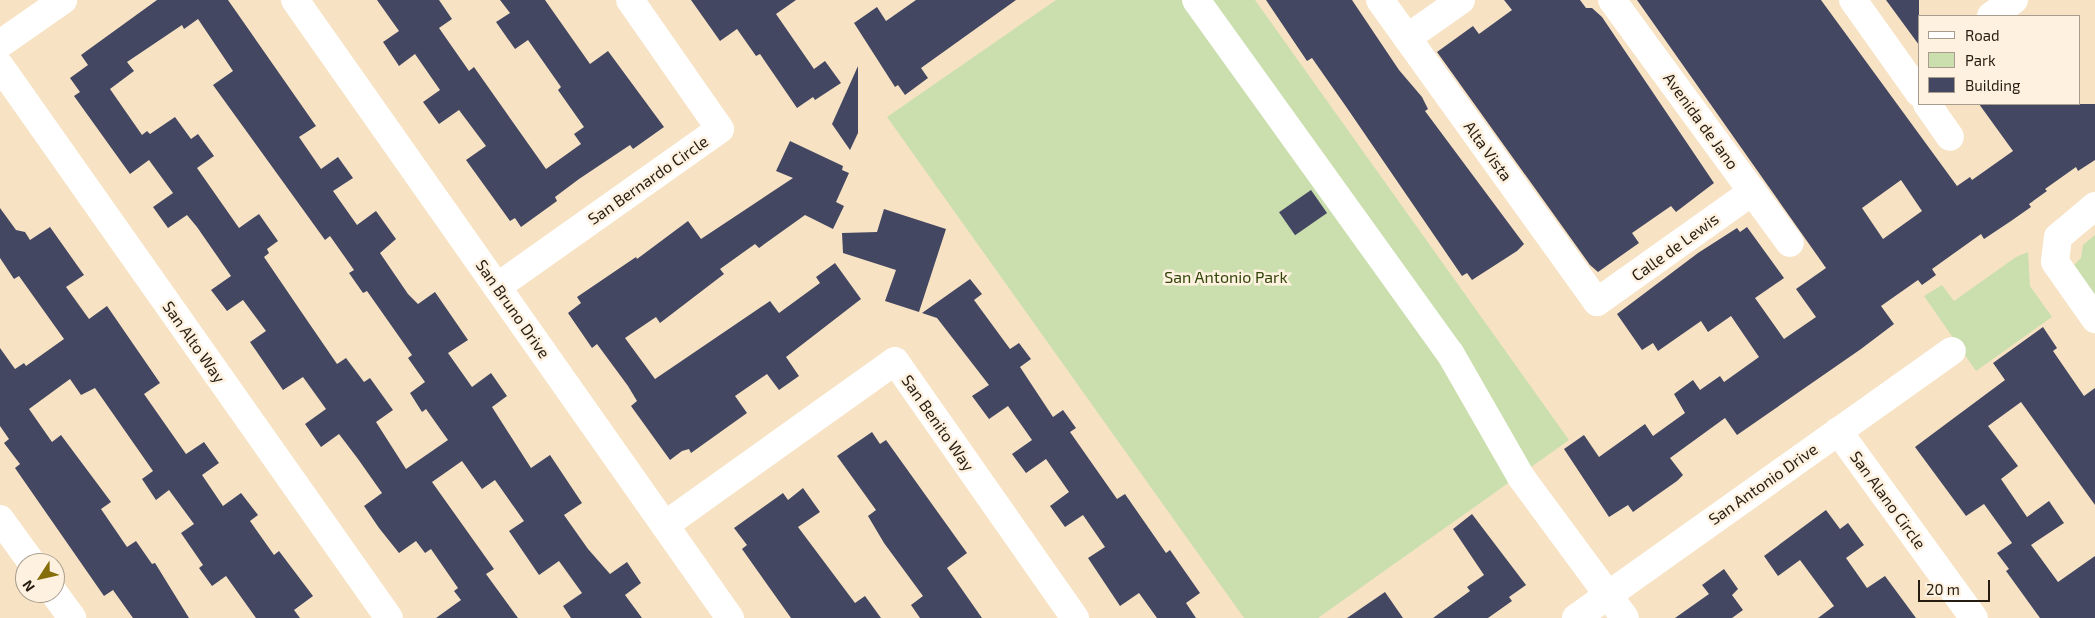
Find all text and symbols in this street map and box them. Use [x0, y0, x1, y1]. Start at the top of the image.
legend [1918, 15, 2080, 105]
text: Road [1965, 26, 2000, 44]
text: Park [1965, 51, 1996, 69]
street label: Avenida de Jano [1659, 69, 1743, 173]
text: Building [1965, 76, 2020, 94]
street label: Alta Vista [1460, 117, 1516, 185]
street label: San Bernardo Circle [584, 131, 712, 229]
street label: Calle de Lewis [1628, 209, 1722, 285]
street label: San Bruno Drive [472, 256, 554, 362]
park label: San Antonio Park [1164, 267, 1288, 287]
street label: San Alto Way [159, 297, 229, 387]
street label: San Benito Way [898, 371, 978, 475]
street label: San Antonio Drive [1705, 439, 1821, 529]
street label: San Alano Circle [1846, 447, 1930, 553]
north arrow [15, 553, 65, 603]
scale bar [1920, 570, 1992, 602]
text: N [18, 577, 38, 595]
text: 20 m [1926, 580, 1960, 598]

